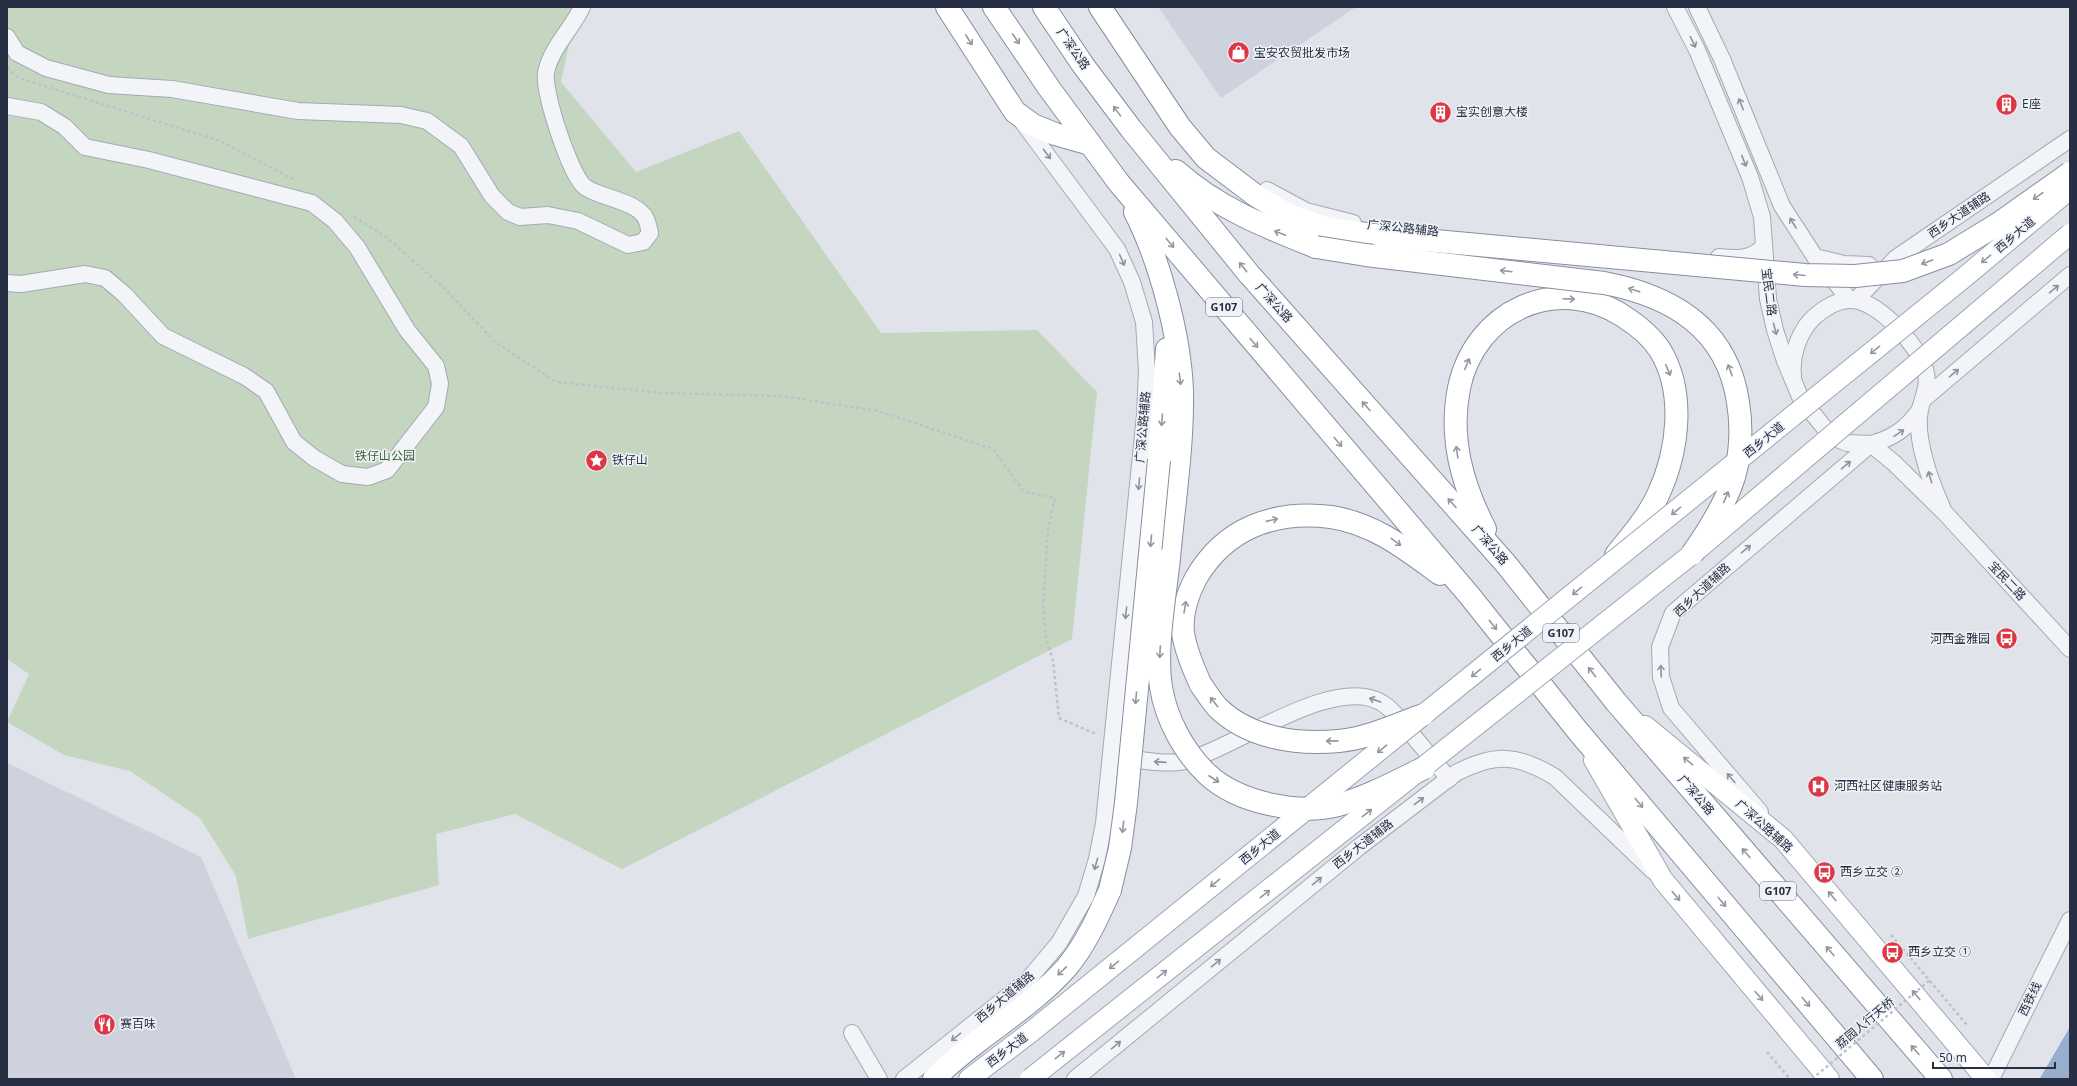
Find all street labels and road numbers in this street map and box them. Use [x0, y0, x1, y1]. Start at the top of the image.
street label: 广深公路 [1053, 24, 1094, 73]
street label: 西乡大道辅路 [1924, 187, 1993, 242]
street label: 西乡大道 [1991, 213, 2039, 257]
street label: 广深公路辅路 [1366, 215, 1440, 240]
street label: 宝民二路 [1758, 267, 1781, 317]
street label: 广深公路 [1252, 279, 1297, 326]
road number: G107 [1206, 298, 1242, 316]
street label: 广深公路辅路 [1131, 390, 1154, 464]
street label: 西乡大道 [1740, 418, 1788, 461]
street label: 广深公路 [1468, 521, 1513, 568]
street label: 宝民二路 [1985, 557, 2030, 604]
street label: 西乡大道辅路 [1670, 559, 1734, 620]
street label: 西乡大道 [1488, 622, 1536, 665]
road number: G107 [1543, 624, 1579, 642]
street label: 广深公路 [1674, 771, 1719, 818]
street label: 广深公路辅路 [1732, 795, 1797, 856]
street label: 西乡大道辅路 [1329, 815, 1396, 872]
street label: 西乡大道 [1236, 825, 1284, 868]
road number: G107 [1760, 882, 1796, 900]
street label: 西乡大道辅路 [972, 967, 1038, 1026]
street label: 西铁线 [2014, 979, 2045, 1019]
street label: 荔园人行天桥 [1832, 993, 1898, 1052]
street label: 西乡大道 [982, 1028, 1031, 1071]

